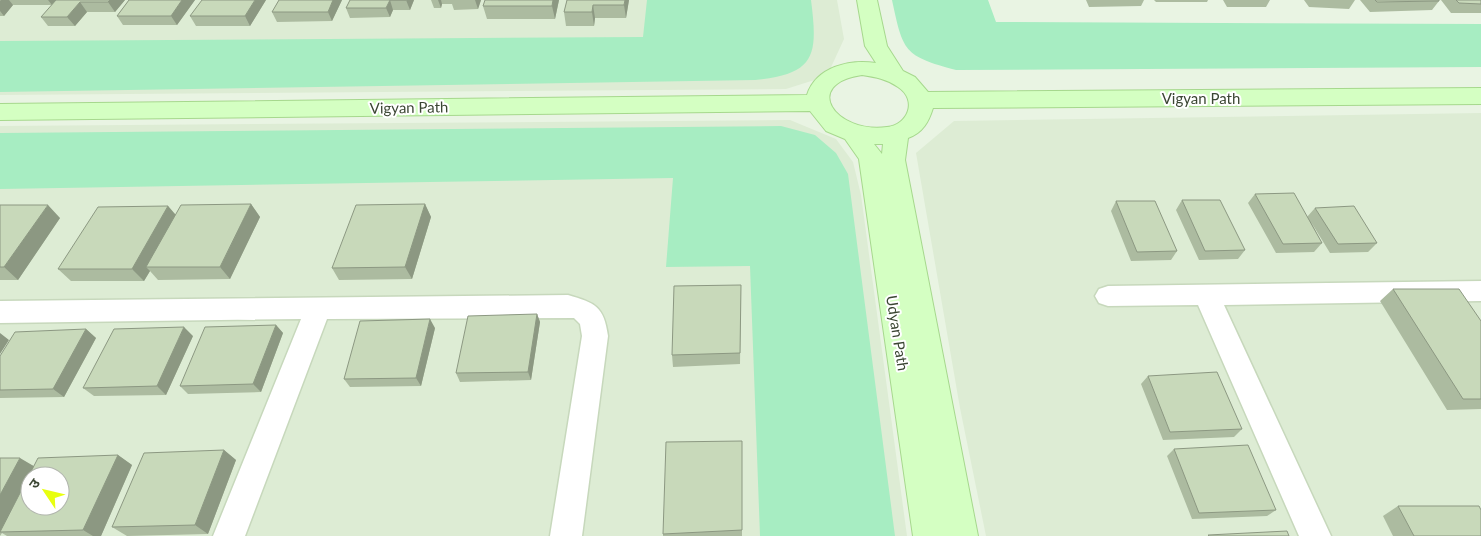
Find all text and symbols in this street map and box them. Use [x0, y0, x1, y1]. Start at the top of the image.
street label: Vigyan Path [1162, 89, 1240, 107]
street label: Vigyan Path [370, 97, 448, 117]
street label: Udyan Path [883, 294, 913, 372]
north arrow [20, 466, 70, 516]
text: उ [25, 474, 44, 491]

